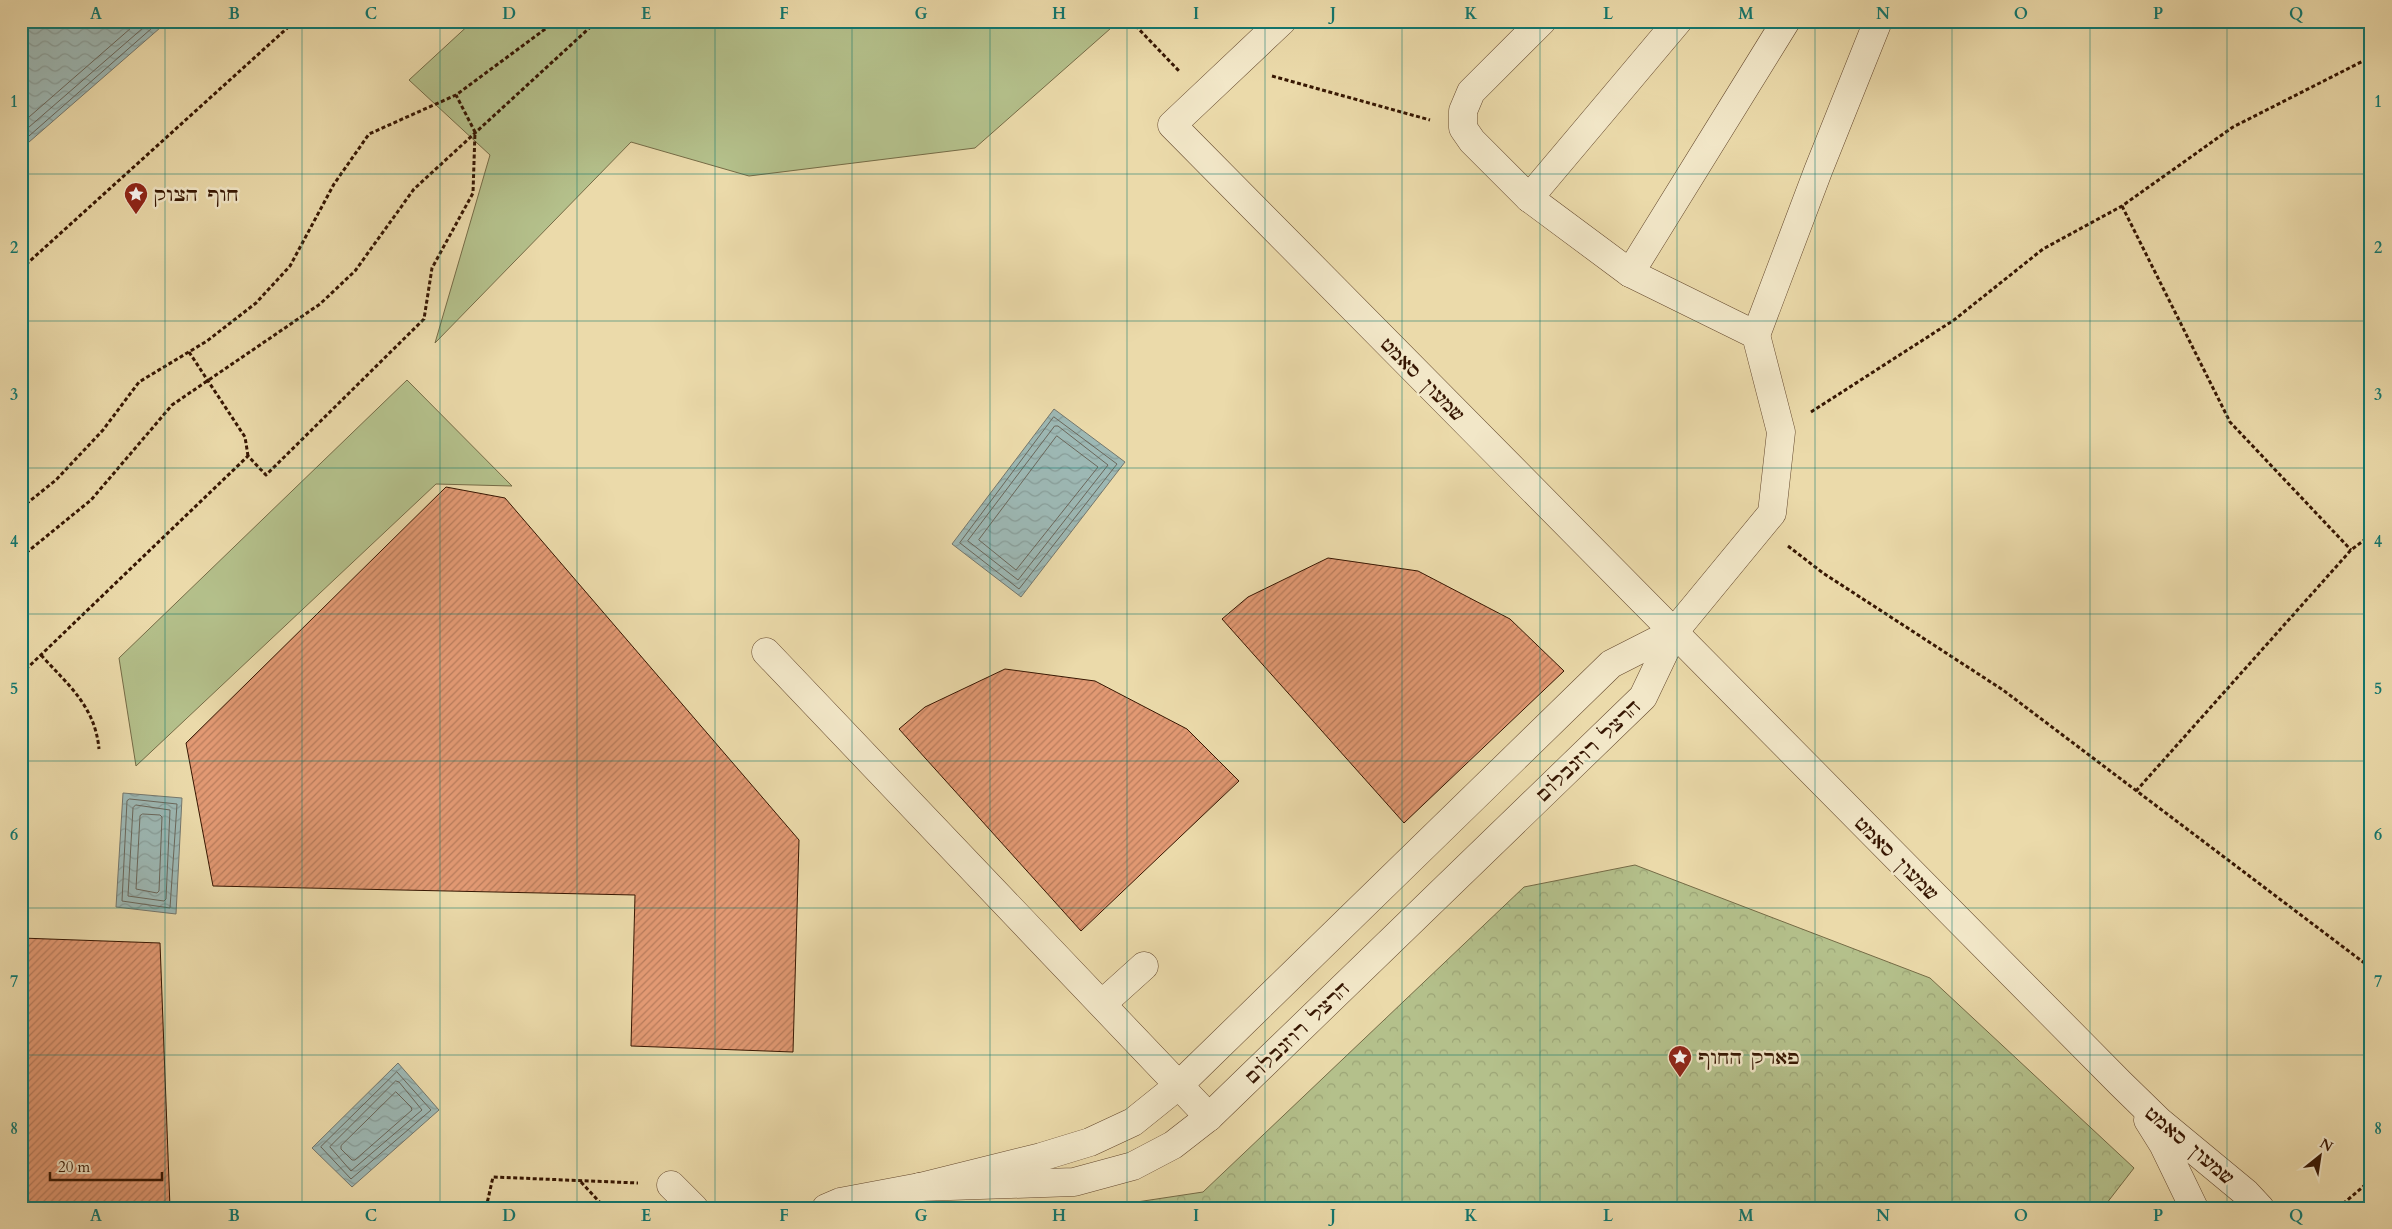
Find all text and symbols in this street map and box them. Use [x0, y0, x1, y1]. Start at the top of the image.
text: A [90, 3, 102, 25]
text: B [228, 3, 240, 25]
text: C [365, 3, 377, 25]
text: D [502, 3, 516, 25]
text: E [641, 3, 651, 25]
text: F [779, 3, 789, 25]
text: G [914, 3, 928, 25]
text: H [1052, 3, 1066, 25]
text: I [1193, 3, 1199, 25]
text: J [1328, 3, 1336, 25]
text: K [1465, 3, 1478, 25]
text: L [1603, 3, 1614, 25]
text: M [1738, 3, 1754, 25]
text: N [1876, 3, 1890, 25]
text: O [2014, 3, 2028, 25]
text: P [2153, 3, 2163, 25]
text: Q [2289, 3, 2303, 25]
text: 1 [10, 91, 18, 113]
text: 1 [2374, 91, 2382, 113]
place icon: חוף הצוק [123, 181, 149, 215]
place label: חוף הצוק [154, 182, 239, 208]
text: 2 [10, 237, 18, 259]
text: 2 [2374, 237, 2382, 259]
street label: שמעון סאמט [1375, 332, 1470, 427]
text: 3 [10, 384, 18, 406]
text: 3 [2374, 384, 2382, 406]
text: 4 [10, 531, 18, 553]
text: 4 [2374, 531, 2382, 553]
text: 5 [10, 678, 18, 700]
text: 5 [2374, 678, 2382, 700]
street label: הרצל רוזנבלום [1531, 694, 1647, 807]
street label: שמעון סאמט [1849, 811, 1944, 906]
text: 6 [10, 824, 18, 846]
text: 6 [2374, 824, 2382, 846]
text: 7 [10, 971, 18, 993]
text: 7 [2374, 971, 2382, 993]
street label: הרצל רוזנבלום [1240, 976, 1356, 1089]
place icon: פארק החוף [1667, 1044, 1693, 1078]
place label: פארק החוף [1698, 1045, 1800, 1071]
street label: שמעון סאמט [2139, 1101, 2239, 1191]
text: 8 [10, 1118, 18, 1140]
text: 8 [2374, 1118, 2382, 1140]
north arrow [2294, 1132, 2344, 1182]
text: N [2316, 1134, 2336, 1156]
scale bar [50, 1149, 162, 1181]
text: 20 m [58, 1157, 90, 1177]
text: A [90, 1205, 102, 1227]
text: B [228, 1205, 240, 1227]
text: C [365, 1205, 377, 1227]
text: D [502, 1205, 516, 1227]
text: E [641, 1205, 651, 1227]
text: F [779, 1205, 789, 1227]
text: G [914, 1205, 928, 1227]
text: H [1052, 1205, 1066, 1227]
text: I [1193, 1205, 1199, 1227]
text: J [1328, 1205, 1336, 1227]
text: K [1465, 1205, 1478, 1227]
text: L [1603, 1205, 1614, 1227]
text: M [1738, 1205, 1754, 1227]
text: N [1876, 1205, 1890, 1227]
text: O [2014, 1205, 2028, 1227]
text: P [2153, 1205, 2163, 1227]
text: Q [2289, 1205, 2303, 1227]

